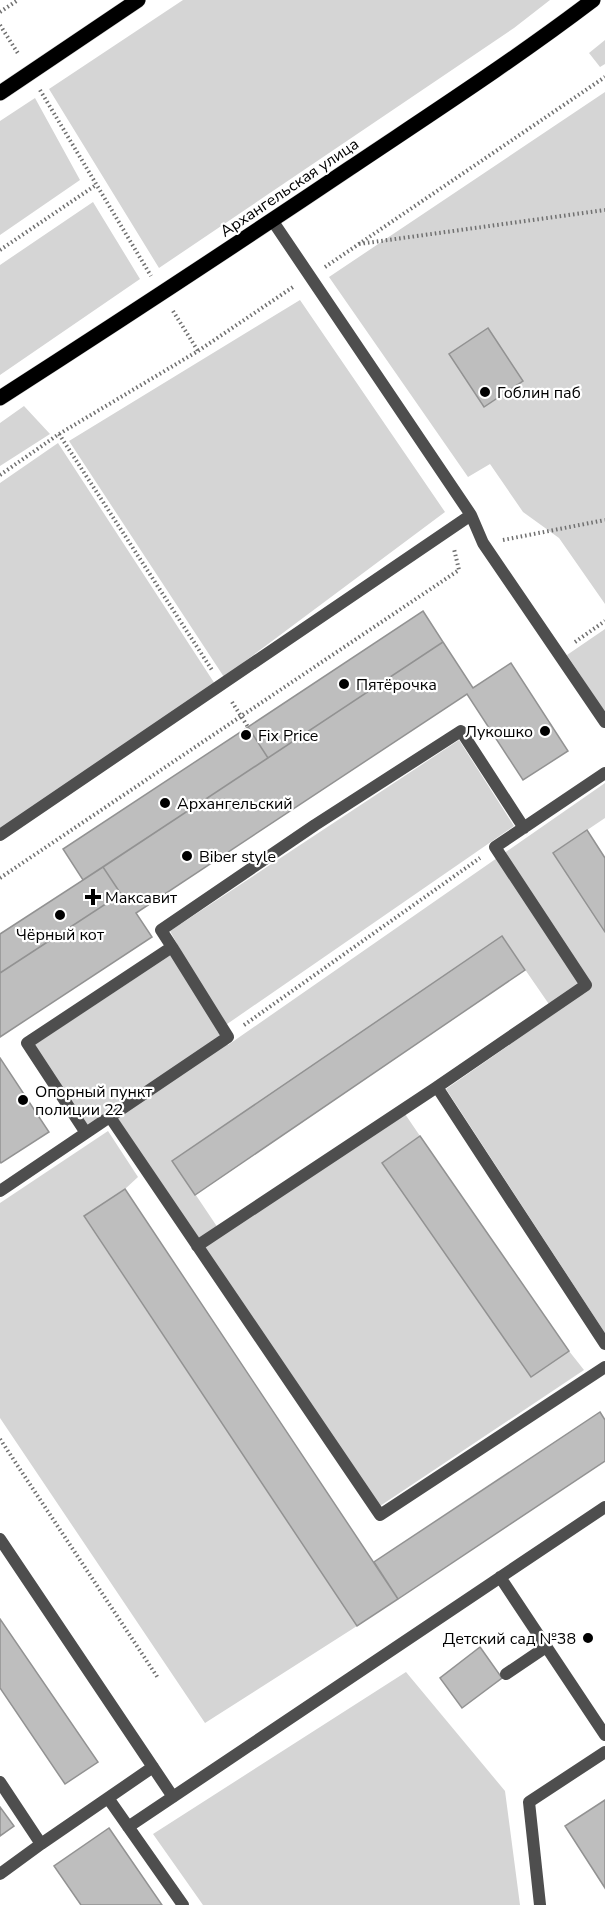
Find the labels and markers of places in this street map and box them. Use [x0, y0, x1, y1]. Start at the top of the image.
place label: Гоблин паб [497, 382, 581, 404]
marker: Гоблин паб [478, 385, 492, 399]
place label: Пятёрочка [356, 674, 437, 696]
marker: Пятёрочка [337, 677, 351, 691]
place label: Лукошко [465, 721, 533, 743]
marker: Лукошко [538, 724, 552, 738]
place label: Fix Price [258, 725, 318, 747]
marker: Fix Price [239, 728, 253, 742]
place label: Архангельский [177, 793, 293, 815]
marker: Архангельский [158, 796, 172, 810]
place label: Biber style [199, 846, 276, 868]
marker: Biber style [180, 849, 194, 863]
place label: Максавит [105, 887, 178, 909]
marker: Максавит [86, 890, 100, 904]
marker: Чёрный кот [53, 908, 67, 922]
place label: Чёрный кот [16, 924, 105, 946]
place label: Опорный пункт полиции 22 [35, 1081, 153, 1121]
marker: Опорный пункт полиции 22 [16, 1093, 30, 1107]
place label: Детский сад №38 [443, 1628, 576, 1650]
marker: Детский сад №38 [581, 1631, 595, 1645]

